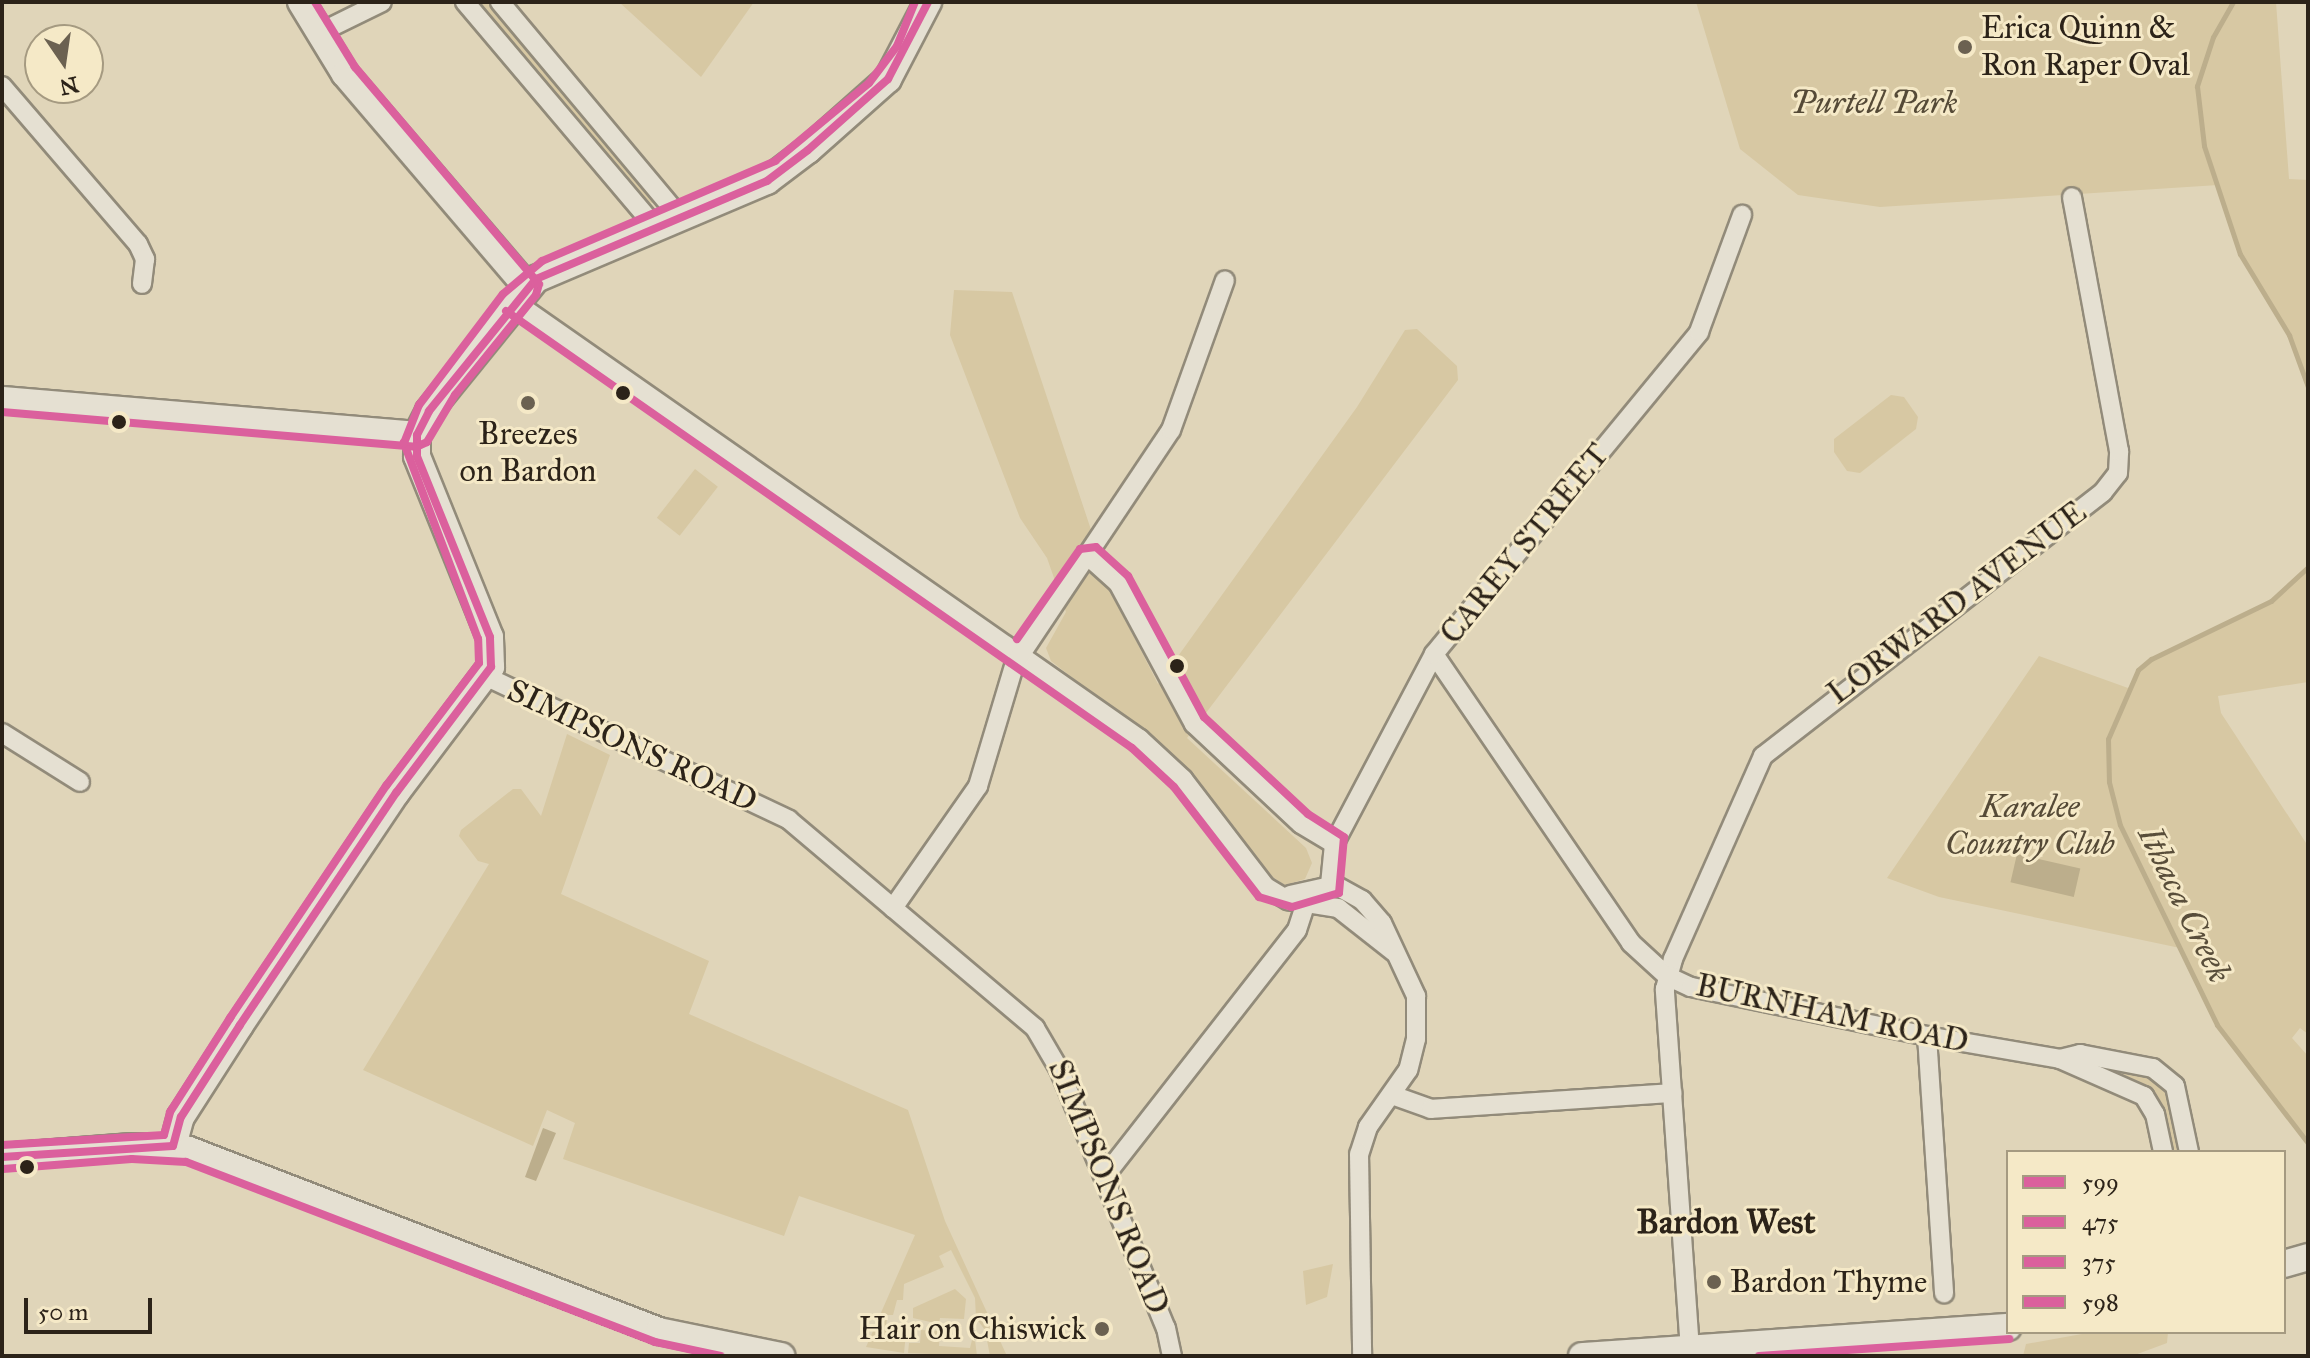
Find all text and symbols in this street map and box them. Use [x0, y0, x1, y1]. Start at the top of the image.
place label: Erica Quinn & Ron Raper Oval [1981, 10, 2190, 85]
north arrow [24, 24, 104, 104]
marker: Erica Quinn & Ron Raper Oval [1956, 38, 1974, 56]
text: N [57, 71, 81, 101]
park label: Purtell Park [1791, 84, 1957, 122]
unlabelled marker [615, 385, 631, 401]
marker: Breezes on Bardon [519, 394, 537, 412]
unlabelled marker [111, 414, 127, 430]
place label: Breezes on Bardon [460, 416, 596, 491]
street label: CAREY STREET [1433, 436, 1617, 652]
street label: LORWARD AVENUE [1820, 493, 2094, 713]
unlabelled marker [1169, 658, 1185, 674]
street label: SIMPSONS ROAD [501, 671, 763, 821]
park label: Karalee Country Club [1945, 789, 2115, 864]
water label: Ithaca Creek [2130, 819, 2240, 989]
street label: BURNHAM ROAD [1692, 966, 1972, 1062]
street label: SIMPSONS ROAD [1040, 1054, 1176, 1320]
legend [2006, 1150, 2286, 1334]
unlabelled marker [19, 1159, 35, 1175]
text: 599 [2082, 1167, 2119, 1197]
district label: Bardon West [1636, 1202, 1816, 1242]
text: 475 [2082, 1207, 2118, 1237]
text: 375 [2082, 1247, 2116, 1277]
place label: Bardon Thyme [1730, 1263, 1927, 1301]
marker: Bardon Thyme [1705, 1273, 1723, 1291]
scale bar [28, 1282, 156, 1332]
text: 598 [2082, 1287, 2119, 1317]
text: 50 m [38, 1297, 88, 1327]
place label: Hair on Chiswick [858, 1310, 1086, 1348]
marker: Hair on Chiswick [1093, 1320, 1111, 1338]

